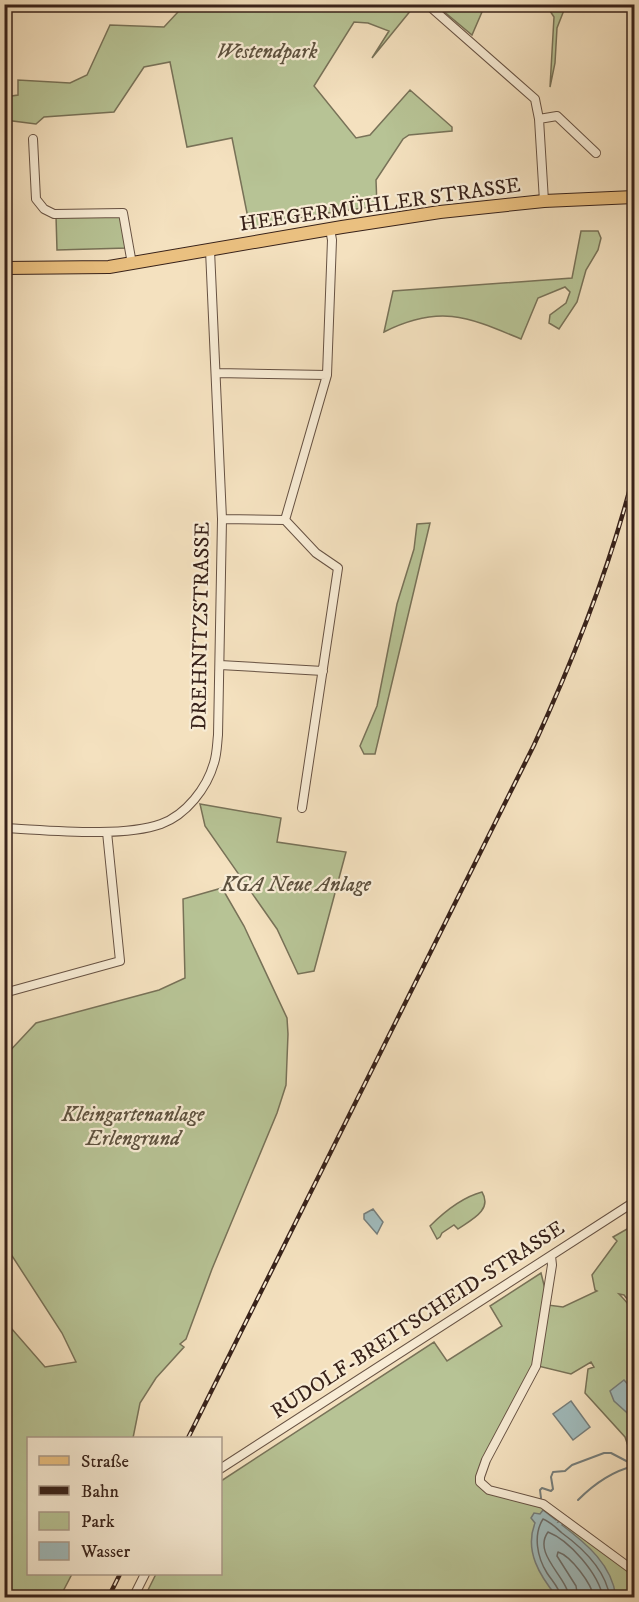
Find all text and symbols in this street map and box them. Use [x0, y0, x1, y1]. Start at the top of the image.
park label: Westendpark [217, 39, 318, 65]
street label: HEEGERMÜHLER STRASSE [238, 171, 522, 238]
street label: DREHNITZSTRASSE [186, 521, 216, 730]
park label: KGA Neue Anlage [220, 872, 372, 898]
park label: Kleingartenanlage Erlengrund [61, 1102, 205, 1152]
street label: RUDOLF-BREITSCHEID-STRASSE [266, 1215, 570, 1425]
legend [27, 1437, 222, 1575]
text: Straße [81, 1451, 129, 1473]
text: Bahn [81, 1481, 119, 1503]
text: Park [81, 1511, 115, 1533]
text: Wasser [80, 1541, 131, 1563]

